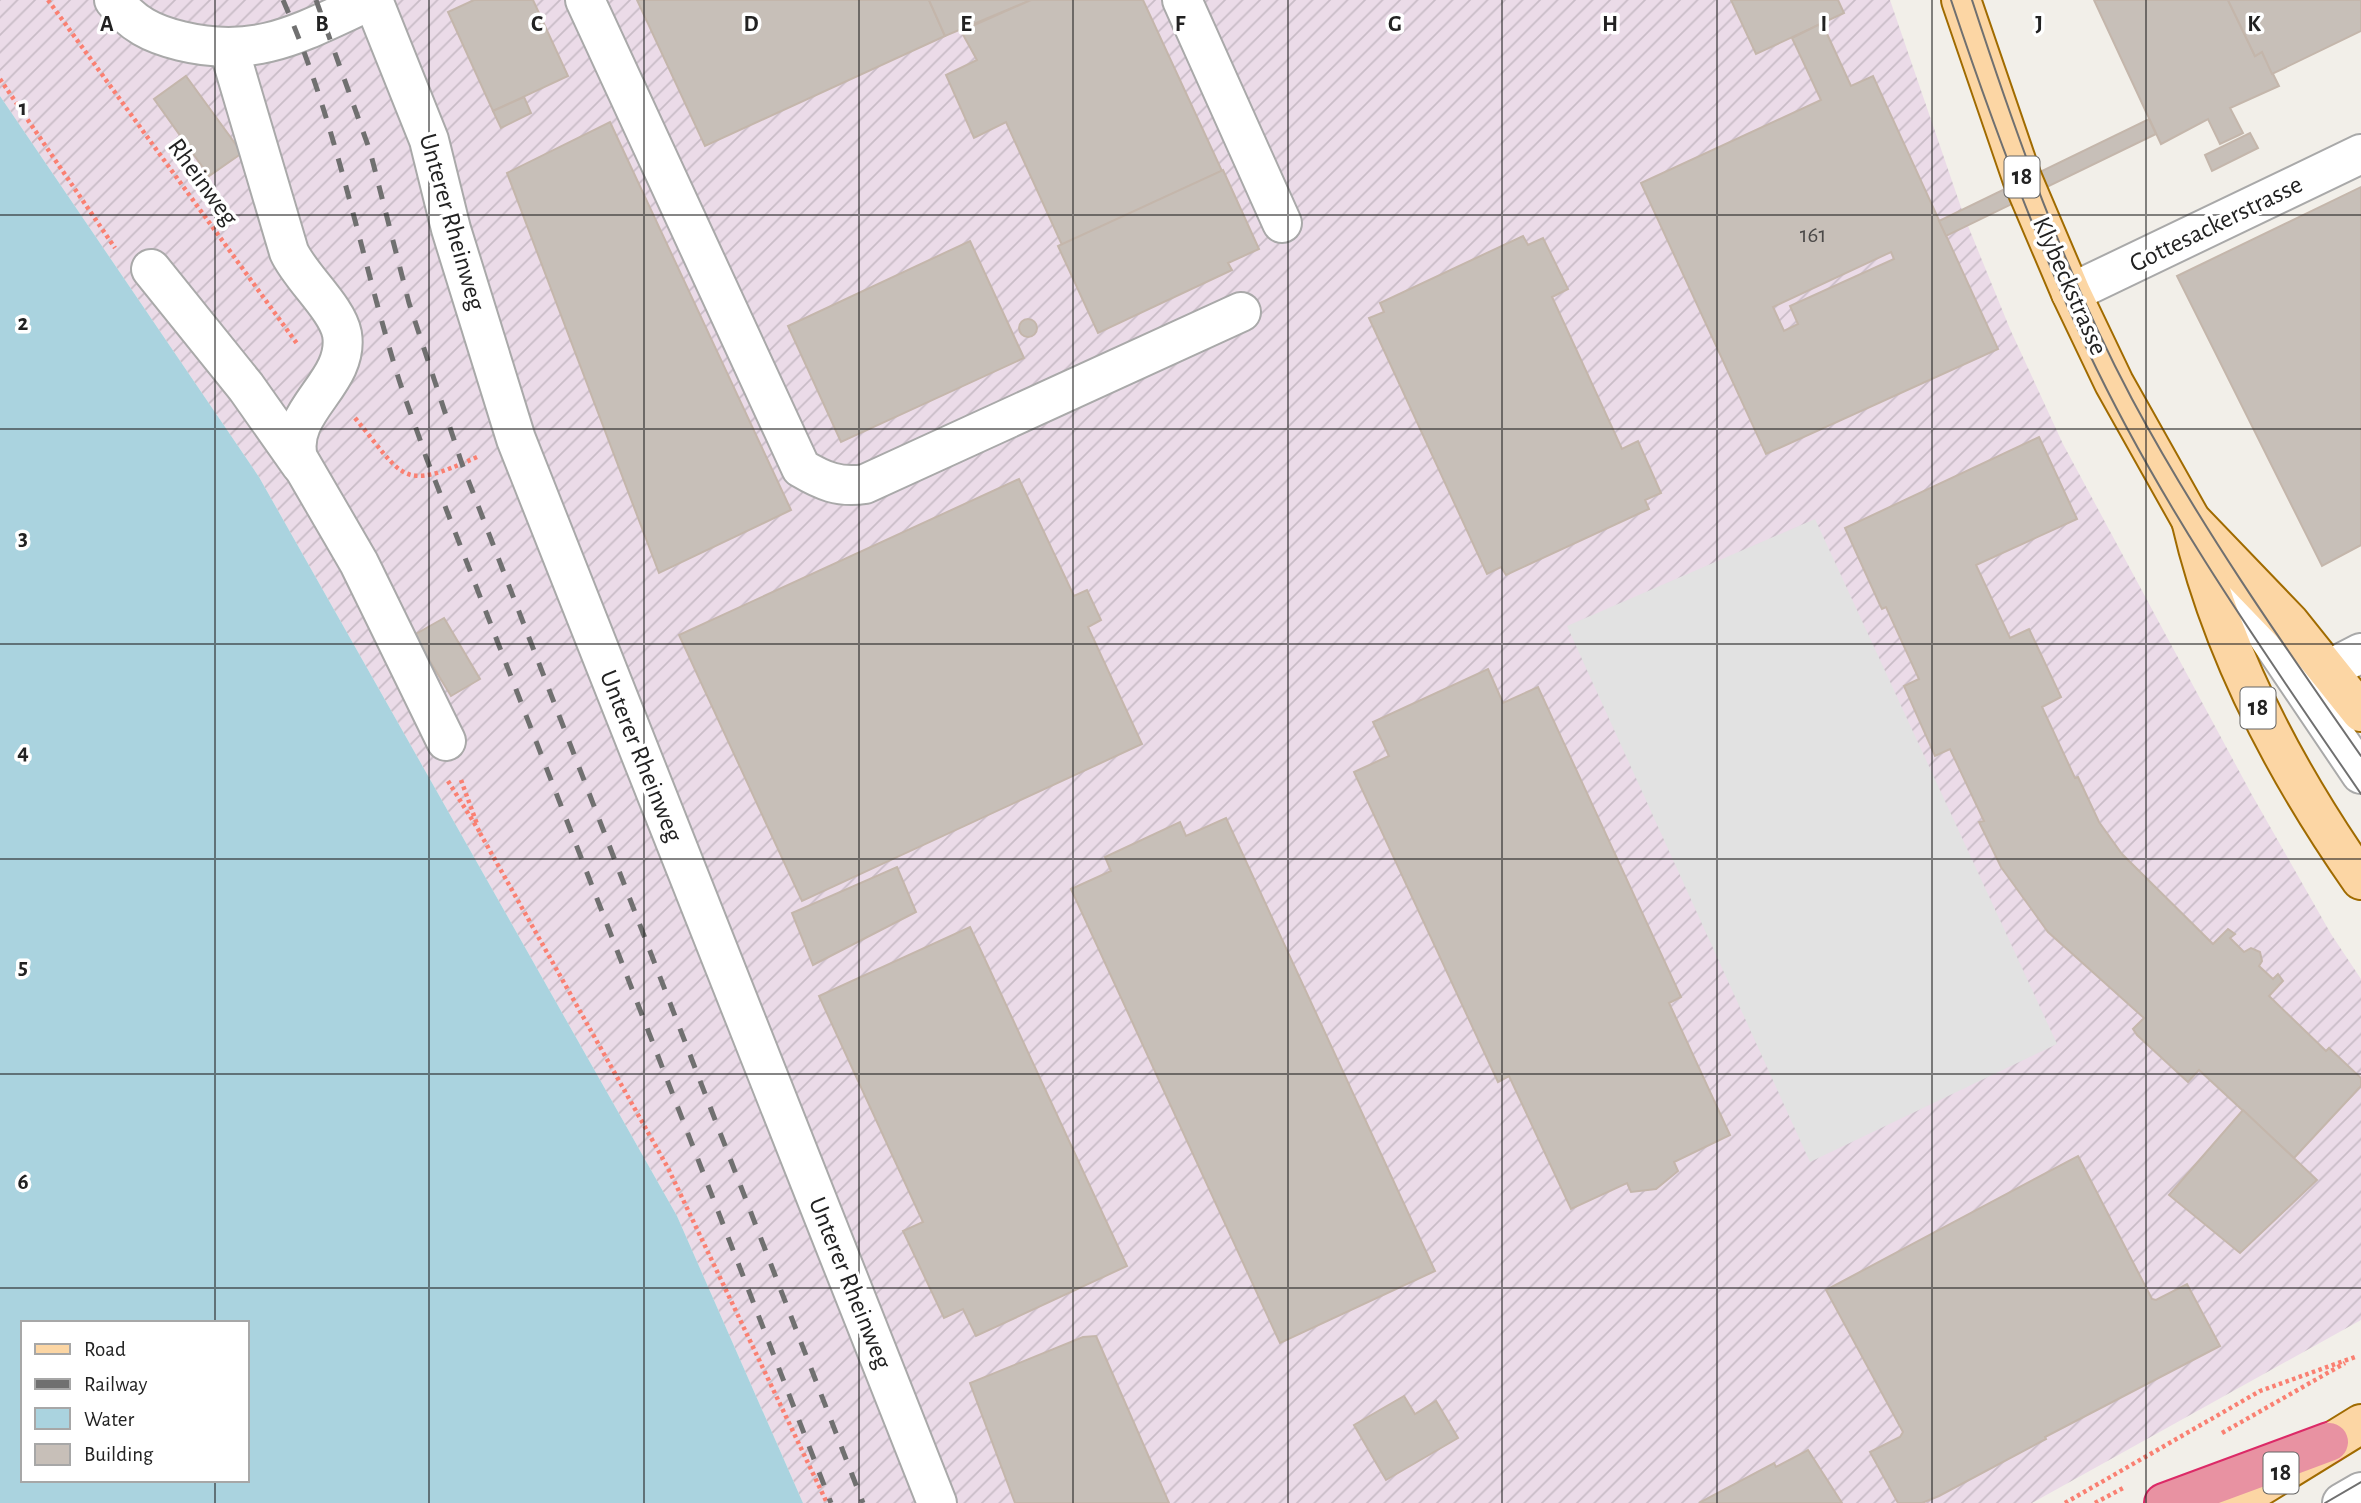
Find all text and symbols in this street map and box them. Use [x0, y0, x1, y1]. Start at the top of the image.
text: A [100, 13, 114, 36]
text: B [315, 13, 329, 36]
text: C [531, 13, 543, 36]
text: D [743, 13, 759, 36]
text: E [960, 13, 972, 36]
text: F [1175, 13, 1186, 36]
text: G [1388, 13, 1402, 36]
text: H [1602, 13, 1618, 36]
text: I [1821, 13, 1827, 36]
text: J [2035, 13, 2043, 36]
text: K [2247, 13, 2261, 36]
text: 1 [19, 97, 27, 120]
street label: Unterer Rheinweg [414, 131, 490, 314]
street label: Rheinweg [163, 134, 243, 231]
road number: 18 [2004, 156, 2039, 197]
street label: Gottesackerstrasse [2125, 171, 2307, 277]
street label: Klybeckstrasse [2028, 213, 2112, 359]
house number: 161 [1800, 224, 1826, 247]
text: 2 [18, 312, 29, 335]
text: 3 [18, 527, 28, 550]
street label: Unterer Rheinweg [595, 666, 687, 846]
road number: 18 [2240, 688, 2276, 728]
text: 4 [17, 741, 29, 764]
text: 5 [18, 956, 28, 979]
text: 6 [17, 1171, 29, 1194]
street label: Unterer Rheinweg [804, 1193, 896, 1373]
legend [21, 1321, 248, 1482]
text: Road [84, 1339, 126, 1360]
text: Railway [84, 1374, 147, 1395]
text: Water [84, 1409, 134, 1430]
text: Building [84, 1444, 154, 1465]
road number: 18 [2264, 1452, 2298, 1493]

